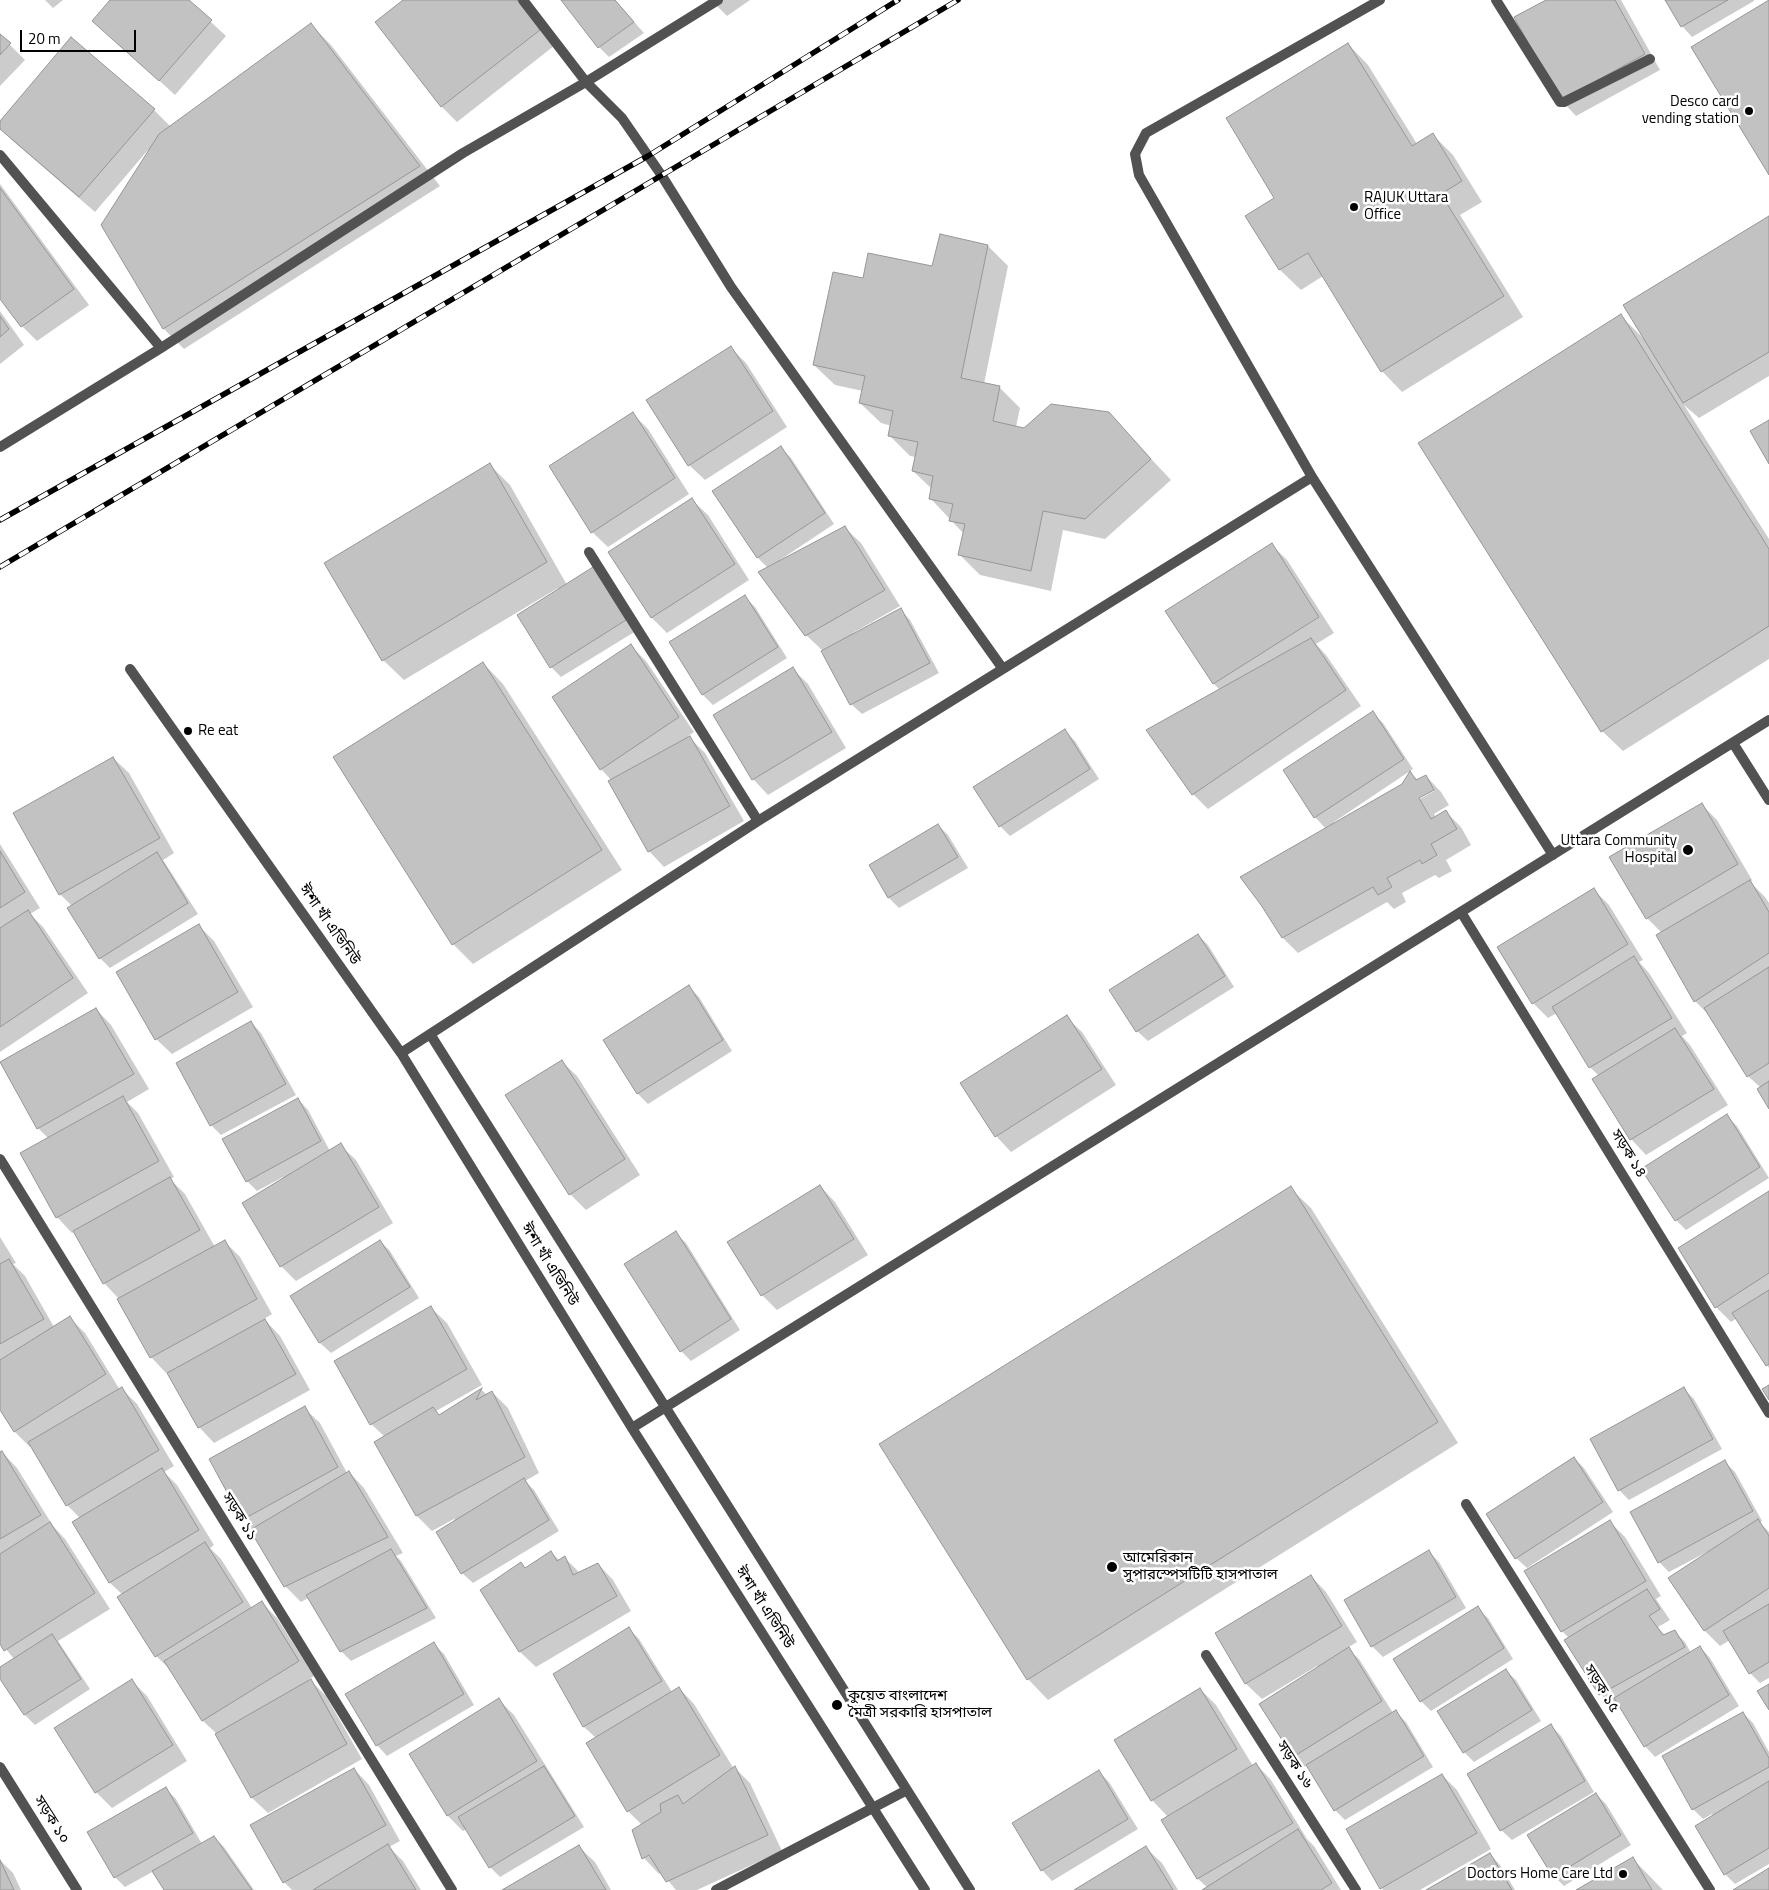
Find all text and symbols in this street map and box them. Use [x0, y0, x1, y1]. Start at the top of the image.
scale bar [22, 20, 139, 52]
text: 20 m [28, 27, 61, 50]
place label: Desco card vending station [1642, 93, 1739, 128]
marker: Desco card vending station [1743, 105, 1755, 117]
place label: RAJUK Uttara Office [1364, 189, 1448, 224]
marker: RAJUK Uttara Office [1348, 201, 1360, 213]
place label: Re eat [198, 722, 238, 740]
marker: Re eat [182, 725, 194, 737]
place label: Uttara Community Hospital [1560, 832, 1677, 867]
marker: Uttara Community Hospital [1681, 843, 1695, 857]
street label: ঈশা খাঁ এভিনিউ [295, 881, 363, 969]
street label: সড়ক ১৪ [1606, 1127, 1650, 1181]
street label: ঈশা খাঁ এভিনিউ [516, 1220, 582, 1310]
street label: সড়ক ১১ [217, 1490, 261, 1544]
place label: আমেরিকান সুপারস্পেসটিটি হাসপাতাল [1123, 1549, 1278, 1584]
marker: আমেরিকান সুপারস্পেসটিটি হাসপাতাল [1105, 1560, 1119, 1574]
street label: ঈশা খাঁ এভিনিউ [731, 1564, 797, 1652]
street label: সড়ক ১৫ [1579, 1662, 1623, 1716]
place label: কুয়েত বাংলাদেশ মৈত্রী সরকারি হাসপাতাল [848, 1687, 992, 1722]
marker: কুয়েত বাংলাদেশ মৈত্রী সরকারি হাসপাতাল [830, 1698, 844, 1712]
street label: সড়ক ১৬ [1272, 1738, 1316, 1792]
street label: সড়ক ১০ [29, 1793, 73, 1847]
place label: Doctors Home Care Ltd [1467, 1865, 1613, 1883]
marker: Doctors Home Care Ltd [1617, 1868, 1629, 1880]

